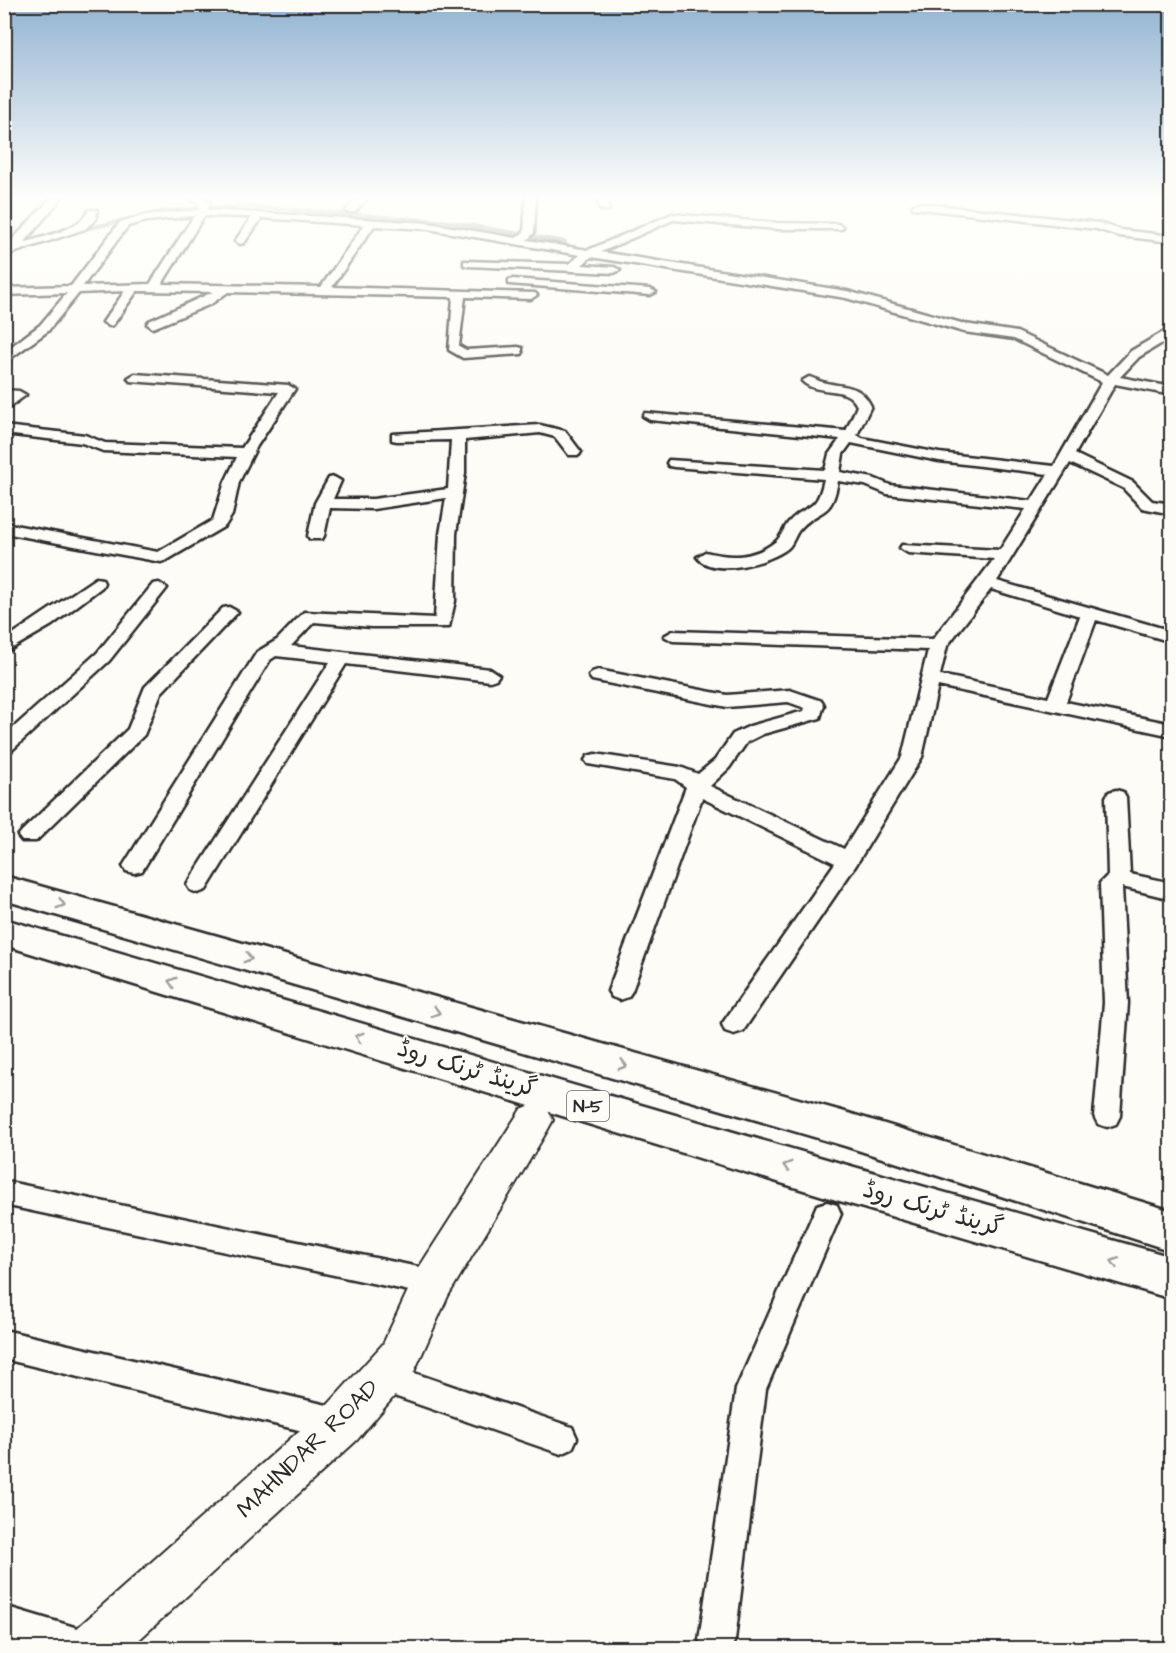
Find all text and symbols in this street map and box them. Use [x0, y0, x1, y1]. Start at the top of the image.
one-way arrow [55, 897, 66, 909]
one-way arrow [242, 951, 253, 963]
one-way arrow [167, 977, 178, 989]
one-way arrow [430, 1004, 440, 1017]
one-way arrow [354, 1032, 365, 1044]
street label: گرینڈ ٹرنک روڈ [393, 1032, 541, 1106]
one-way arrow [618, 1058, 628, 1071]
road number: N-5 [567, 1091, 609, 1121]
one-way arrow [782, 1161, 793, 1173]
street label: گرینڈ ٹرنک روڈ [859, 1173, 1007, 1245]
one-way arrow [1111, 1257, 1121, 1269]
street label: MAHNDAR ROAD [229, 1372, 387, 1526]

